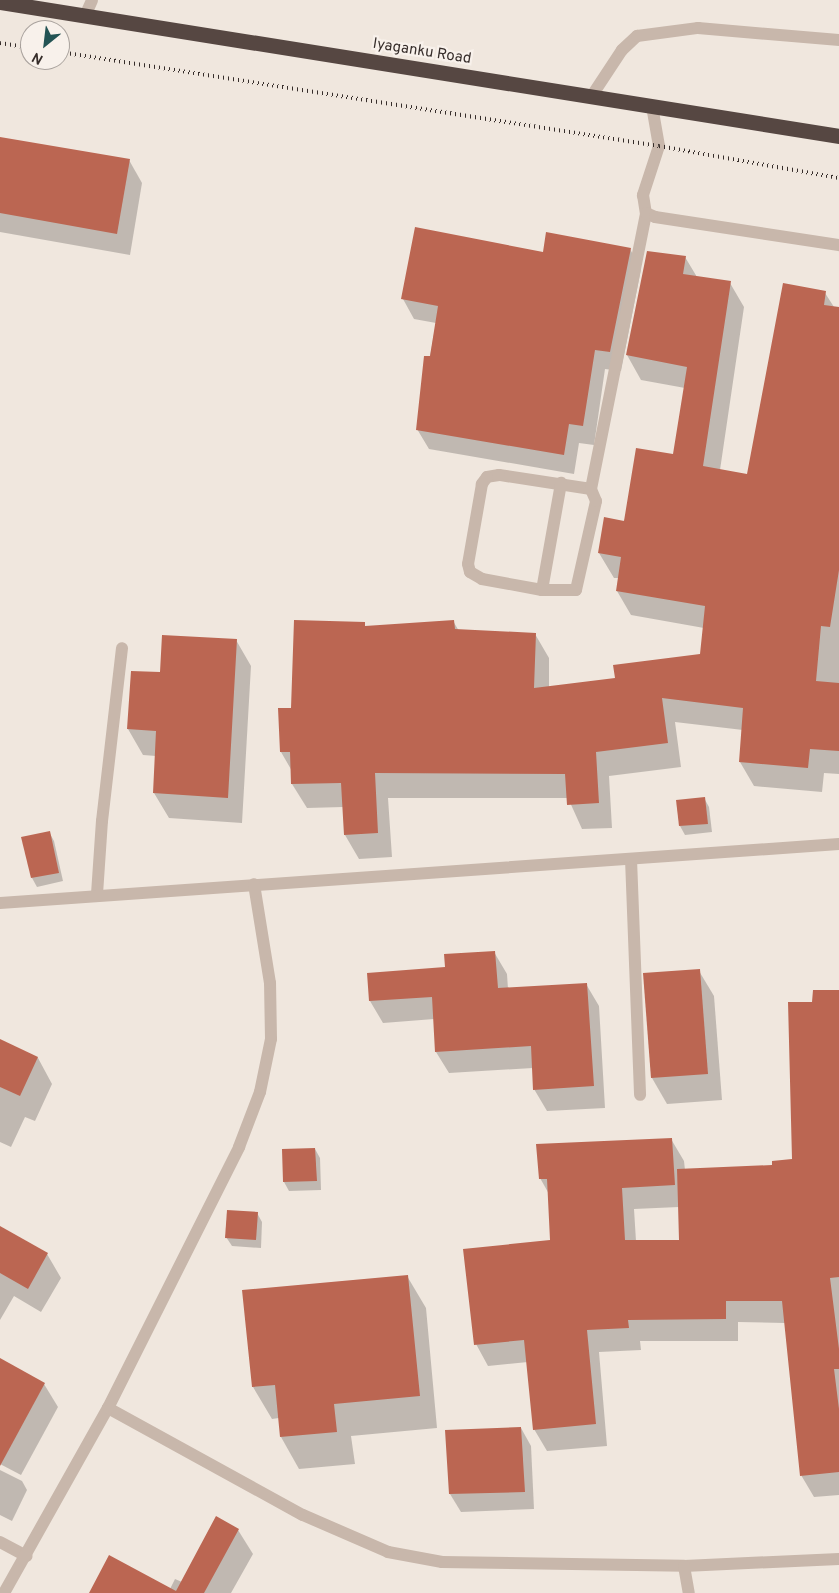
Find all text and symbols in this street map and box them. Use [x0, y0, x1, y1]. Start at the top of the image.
north arrow [20, 20, 70, 70]
street label: Iyaganku Road [371, 35, 473, 69]
text: N [29, 48, 46, 68]

